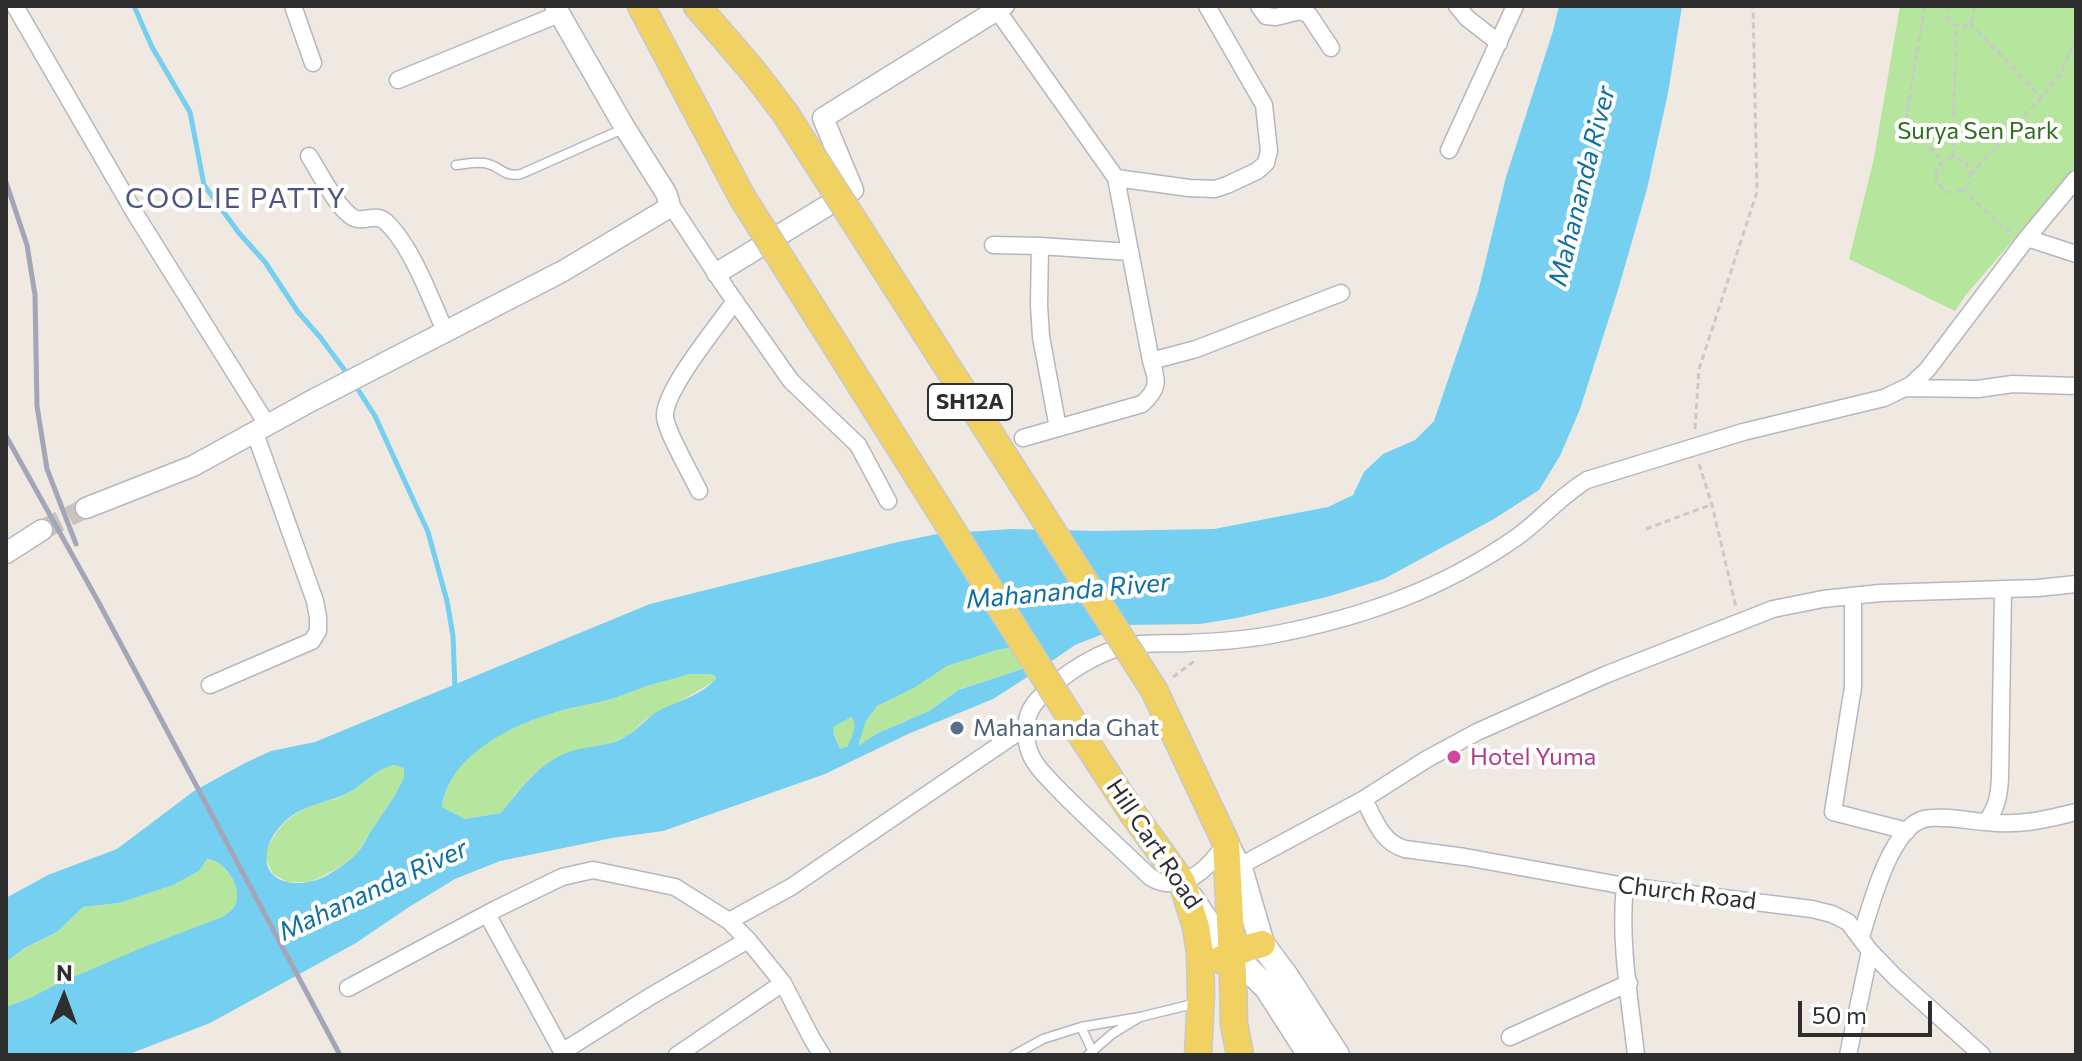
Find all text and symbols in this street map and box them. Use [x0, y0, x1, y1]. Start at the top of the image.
water label: Mahananda River [1542, 83, 1622, 289]
park label: Surya Sen Park [1897, 117, 2059, 145]
district label: COOLIE PATTY [125, 182, 347, 216]
road number: SH12A [928, 384, 1012, 420]
water label: Mahananda River [965, 567, 1171, 615]
place label: Mahananda Ghat [973, 714, 1159, 742]
marker: Mahananda Ghat [948, 719, 966, 737]
place label: Hotel Yuma [1470, 743, 1596, 771]
marker: Hotel Yuma [1445, 748, 1463, 766]
street label: Hill Cart Road [1100, 774, 1208, 914]
water label: Mahananda River [274, 833, 472, 947]
street label: Church Road [1616, 870, 1758, 916]
north arrow [24, 957, 104, 1037]
text: N [56, 959, 73, 986]
scale bar [1802, 985, 1936, 1035]
text: 50 m [1812, 1000, 1867, 1029]

